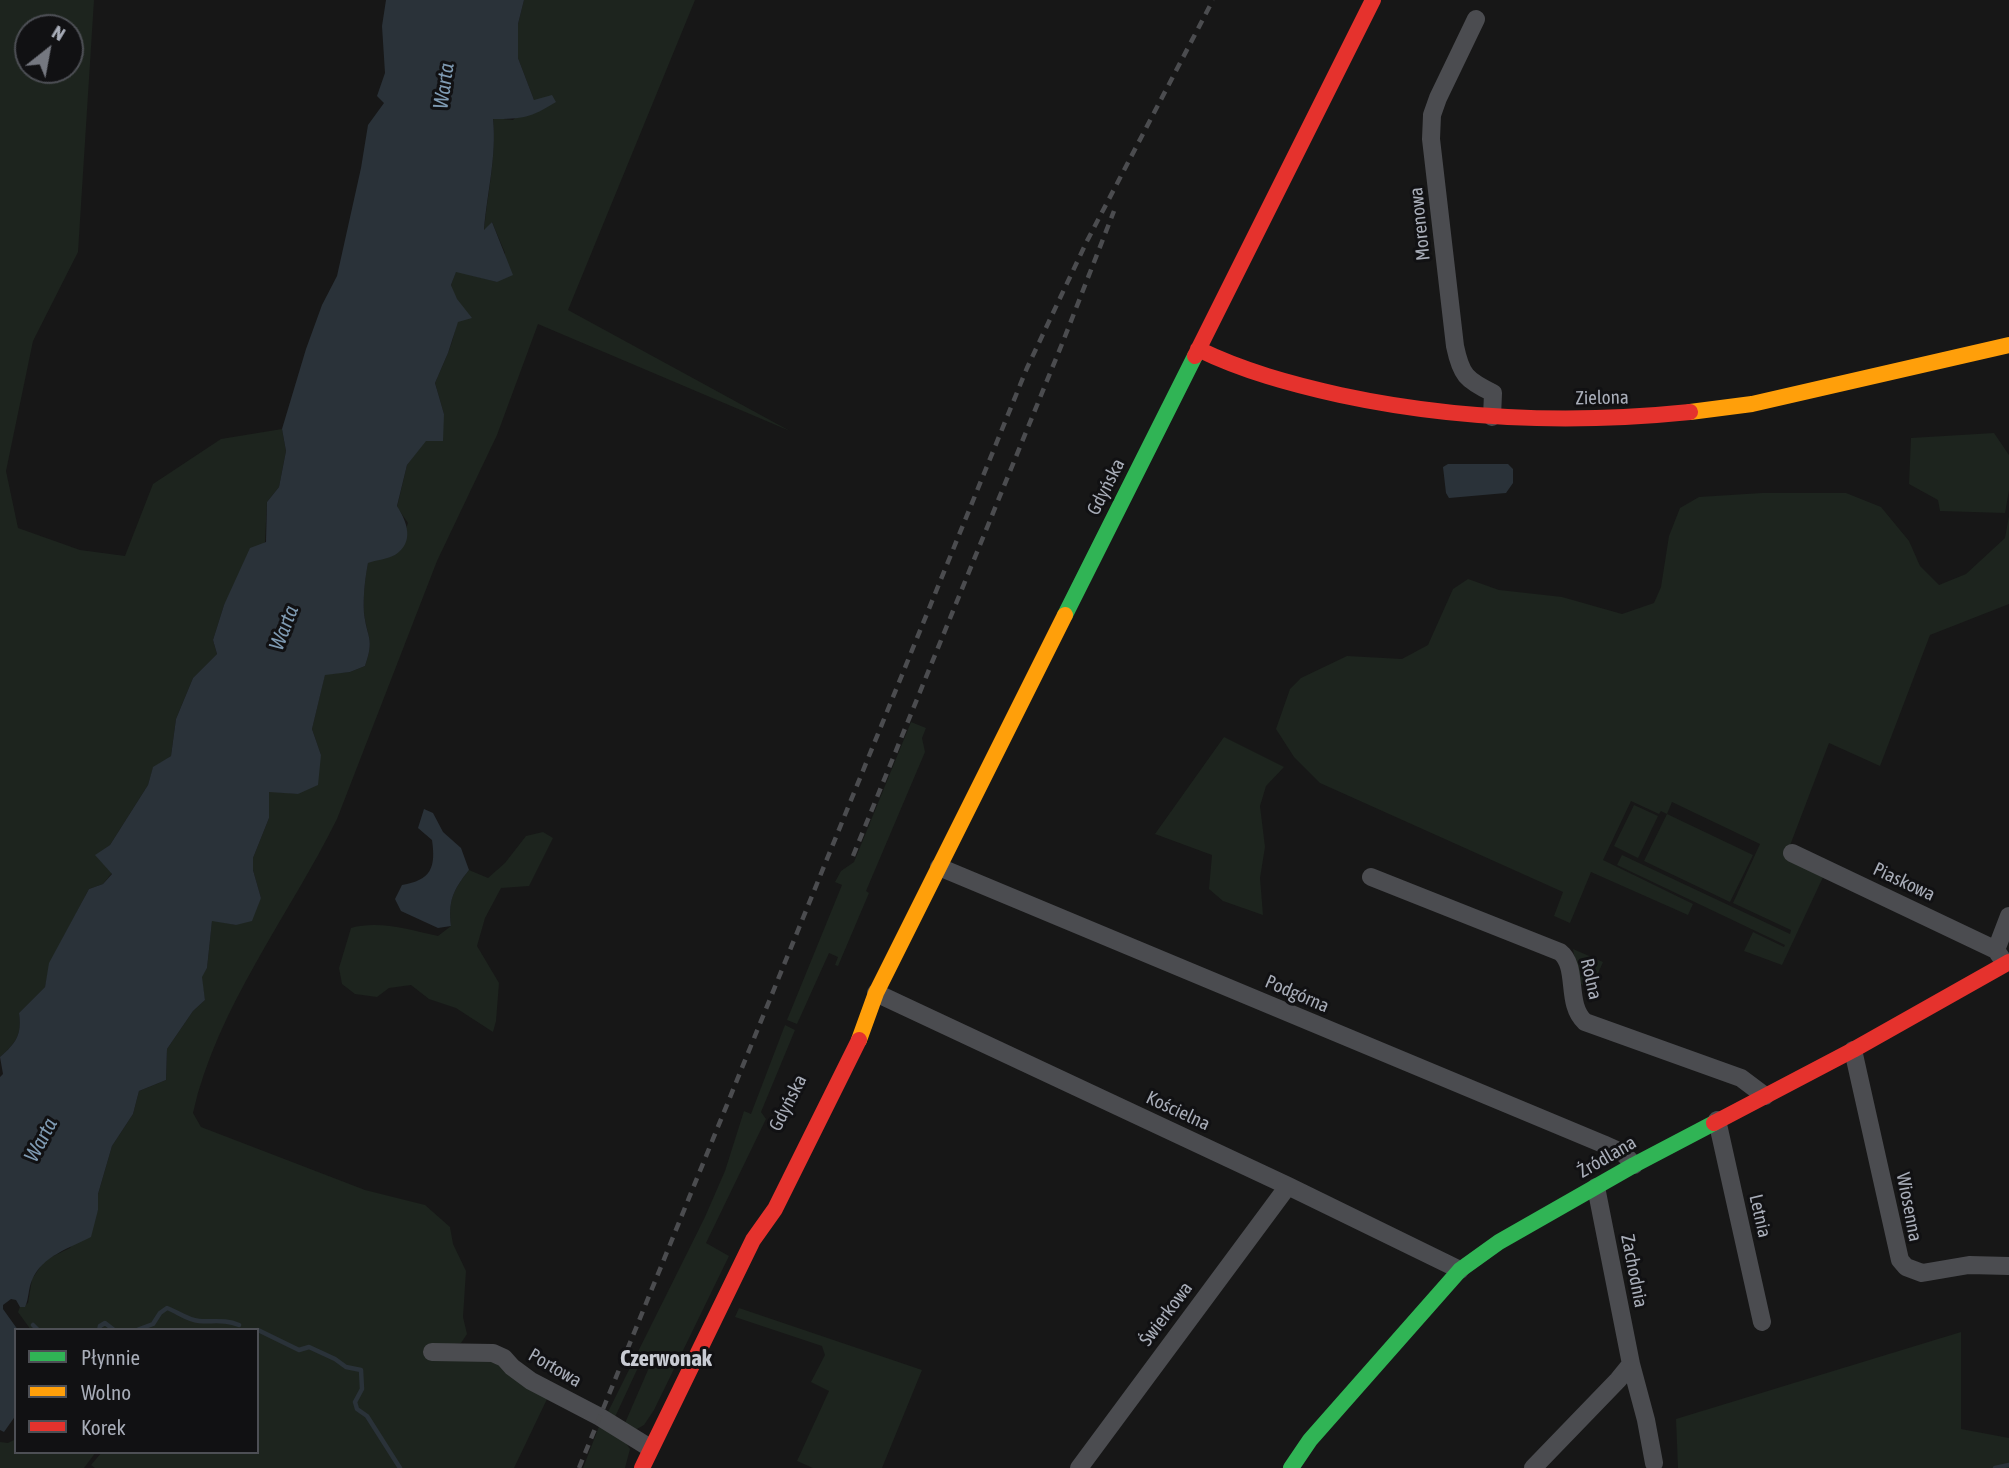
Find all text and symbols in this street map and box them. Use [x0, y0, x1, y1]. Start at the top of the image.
north arrow [14, 14, 84, 84]
text: N [48, 20, 69, 45]
water label: Warta [428, 61, 460, 111]
street label: Morenowa [1405, 186, 1435, 262]
street label: Zielona [1575, 386, 1629, 410]
street label: Gdyńska [1082, 455, 1130, 519]
water label: Warta [264, 602, 304, 654]
street label: Piaskowa [1869, 858, 1939, 906]
street label: Rolna [1575, 956, 1607, 1002]
street label: Podgórna [1262, 970, 1332, 1018]
street label: Gdyńska [764, 1071, 812, 1135]
street label: Kościelna [1143, 1086, 1213, 1136]
water label: Warta [19, 1114, 63, 1166]
street label: Źródlana [1574, 1131, 1640, 1183]
street label: Wiosenna [1891, 1171, 1927, 1243]
street label: Letnia [1744, 1192, 1776, 1240]
street label: Zachodnia [1616, 1233, 1652, 1309]
street label: Świerkowa [1134, 1277, 1198, 1351]
legend [14, 1328, 259, 1454]
street label: Portowa [524, 1344, 586, 1392]
text: Płynnie [81, 1345, 140, 1369]
district label: Czerwonak [620, 1345, 712, 1373]
text: Wolno [81, 1380, 131, 1404]
text: Korek [81, 1415, 126, 1439]

